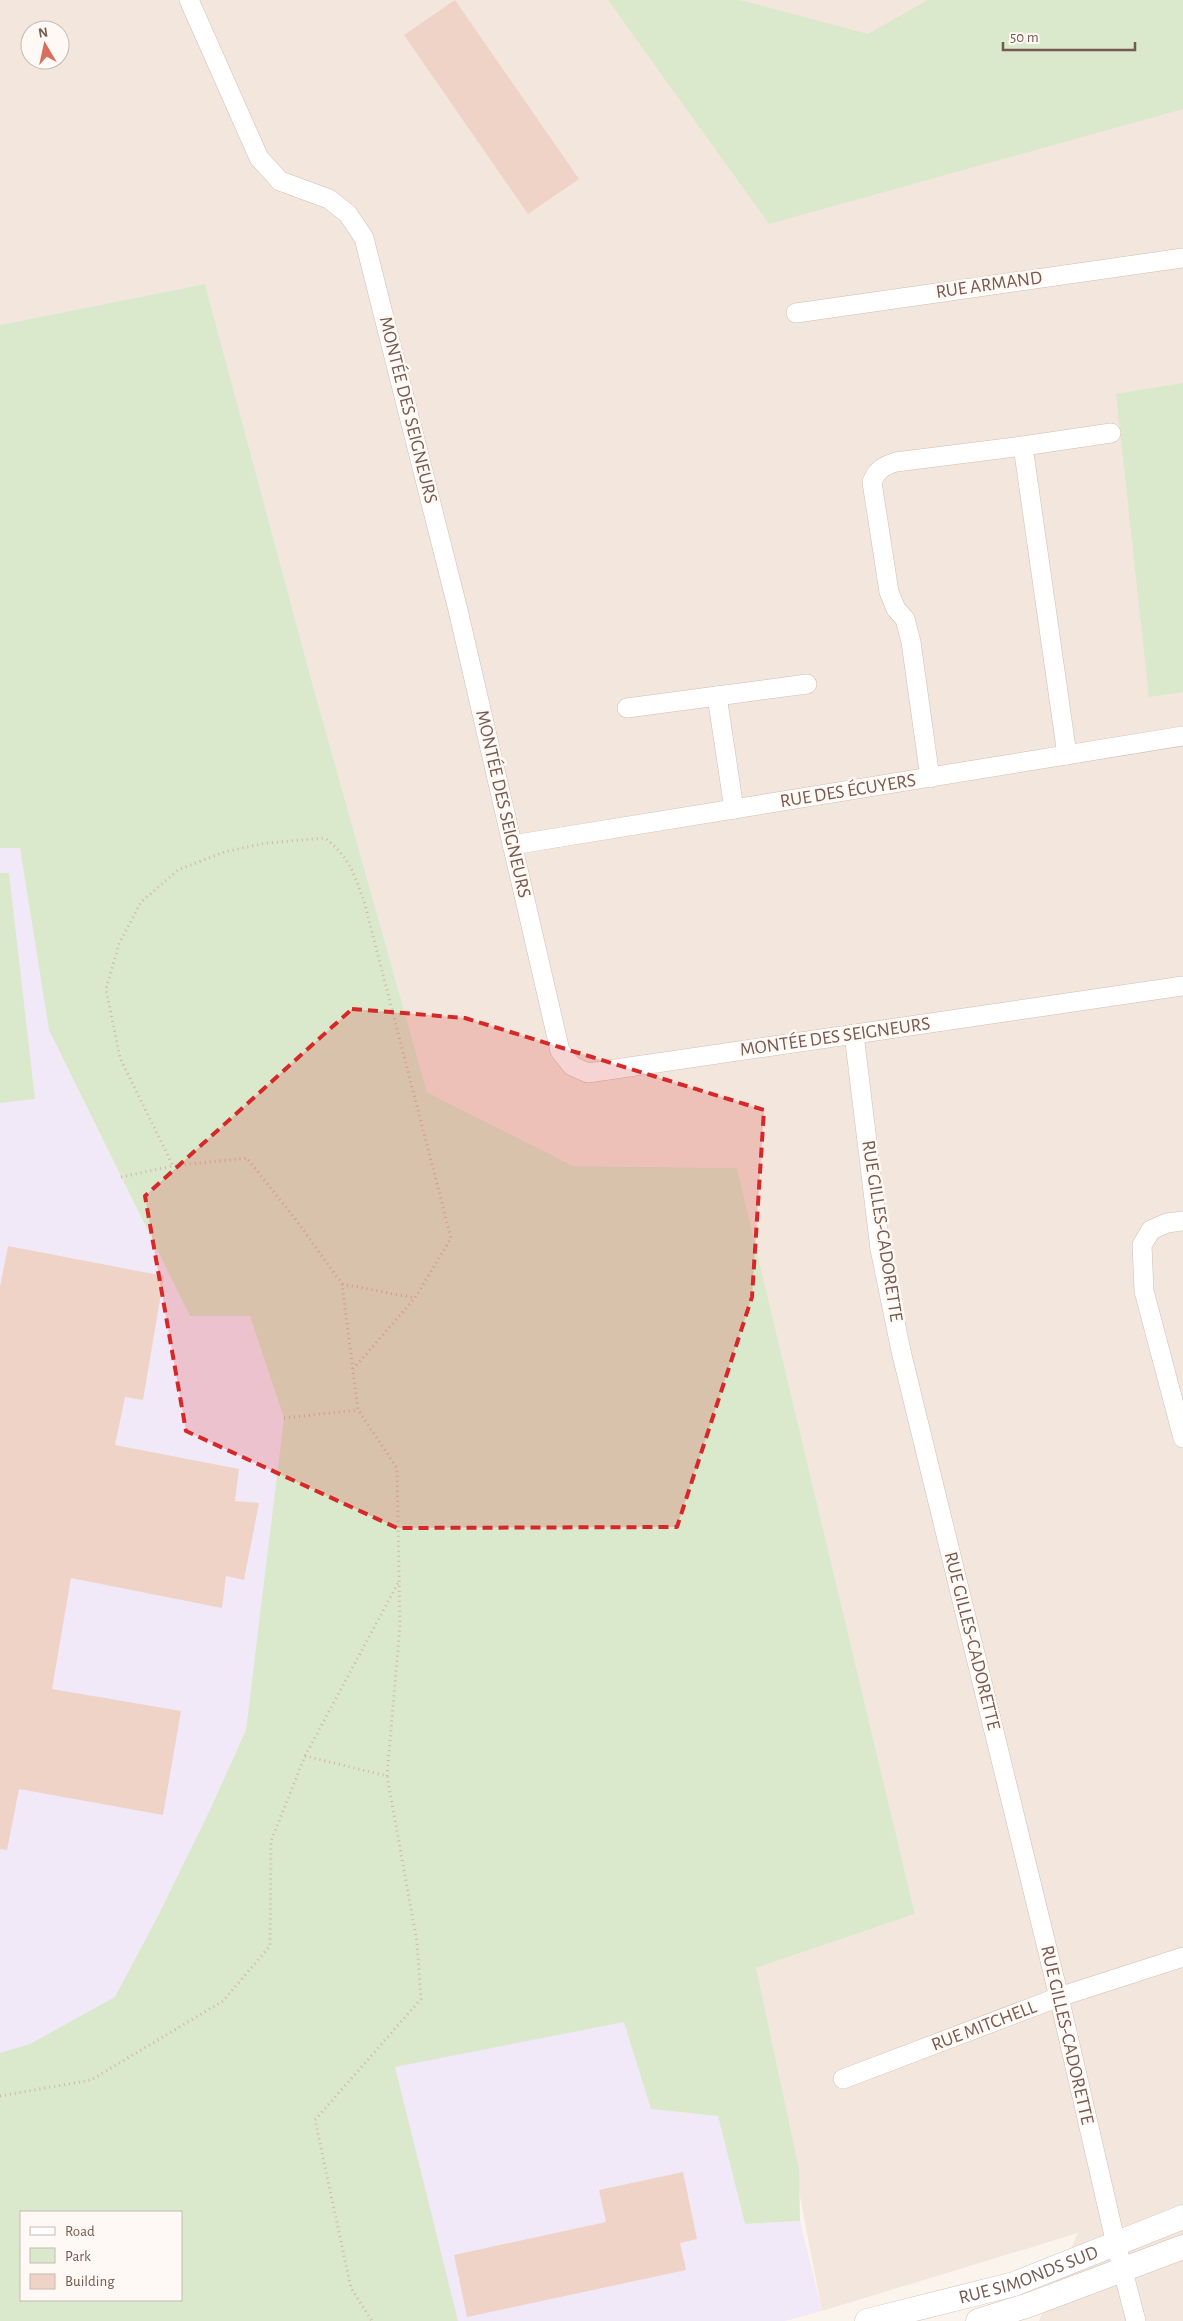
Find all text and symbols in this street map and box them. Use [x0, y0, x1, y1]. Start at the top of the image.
north arrow [20, 20, 70, 70]
scale bar [1003, 20, 1136, 52]
text: N [37, 25, 49, 41]
text: 50 m [1010, 30, 1039, 45]
street label: RUE ARMAND [935, 268, 1043, 302]
street label: MONTÉE DES SEIGNEURS [376, 314, 442, 505]
street label: MONTÉE DES SEIGNEURS [472, 708, 536, 900]
street label: RUE DES ÉCUYERS [778, 769, 917, 811]
street label: MONTÉE DES SEIGNEURS [738, 1012, 931, 1060]
street label: RUE GILLES-CADORETTE [858, 1139, 906, 1323]
street label: RUE GILLES-CADORETTE [941, 1550, 1003, 1732]
street label: RUE GILLES-CADORETTE [1037, 1944, 1097, 2126]
street label: RUE MITCHELL [929, 1997, 1039, 2055]
legend [20, 2211, 182, 2301]
text: Road [65, 2224, 95, 2239]
street label: RUE SIMONDS SUD [957, 2242, 1101, 2307]
text: Park [65, 2249, 91, 2264]
text: Building [65, 2274, 115, 2289]

